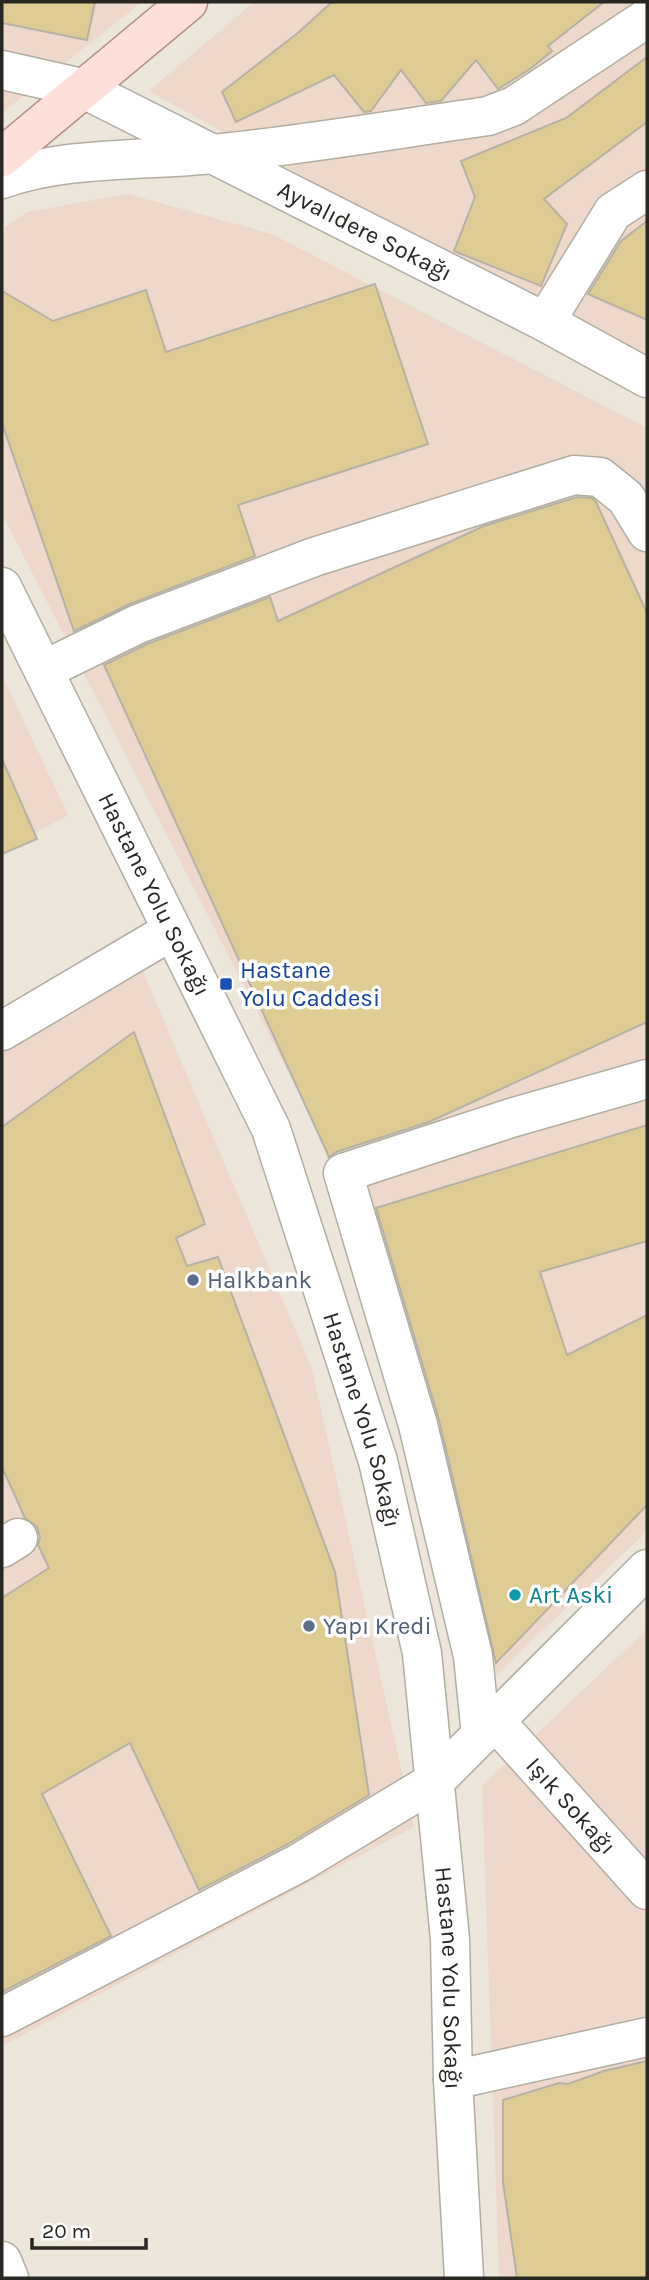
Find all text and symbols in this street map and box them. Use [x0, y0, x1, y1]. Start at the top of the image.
street label: Ayvalıdere Sokağı [273, 175, 457, 287]
street label: Hastane Yolu Sokağı [92, 788, 217, 1001]
place label: Hastane Yolu Caddesi [240, 956, 380, 1012]
marker: Hastane Yolu Caddesi [218, 976, 234, 992]
place label: Halkbank [207, 1266, 312, 1294]
marker: Halkbank [185, 1272, 201, 1288]
street label: Hastane Yolu Sokağı [317, 1309, 407, 1530]
place label: Art Aski [529, 1581, 613, 1609]
marker: Art Aski [507, 1587, 523, 1603]
place label: Yapı Kredi [323, 1612, 432, 1640]
marker: Yapı Kredi [301, 1618, 317, 1634]
street label: Işık Sokağı [520, 1751, 622, 1860]
street label: Hastane Yolu Sokağı [429, 1865, 468, 2090]
scale bar [32, 2206, 145, 2250]
text: 20 m [42, 2219, 91, 2243]

